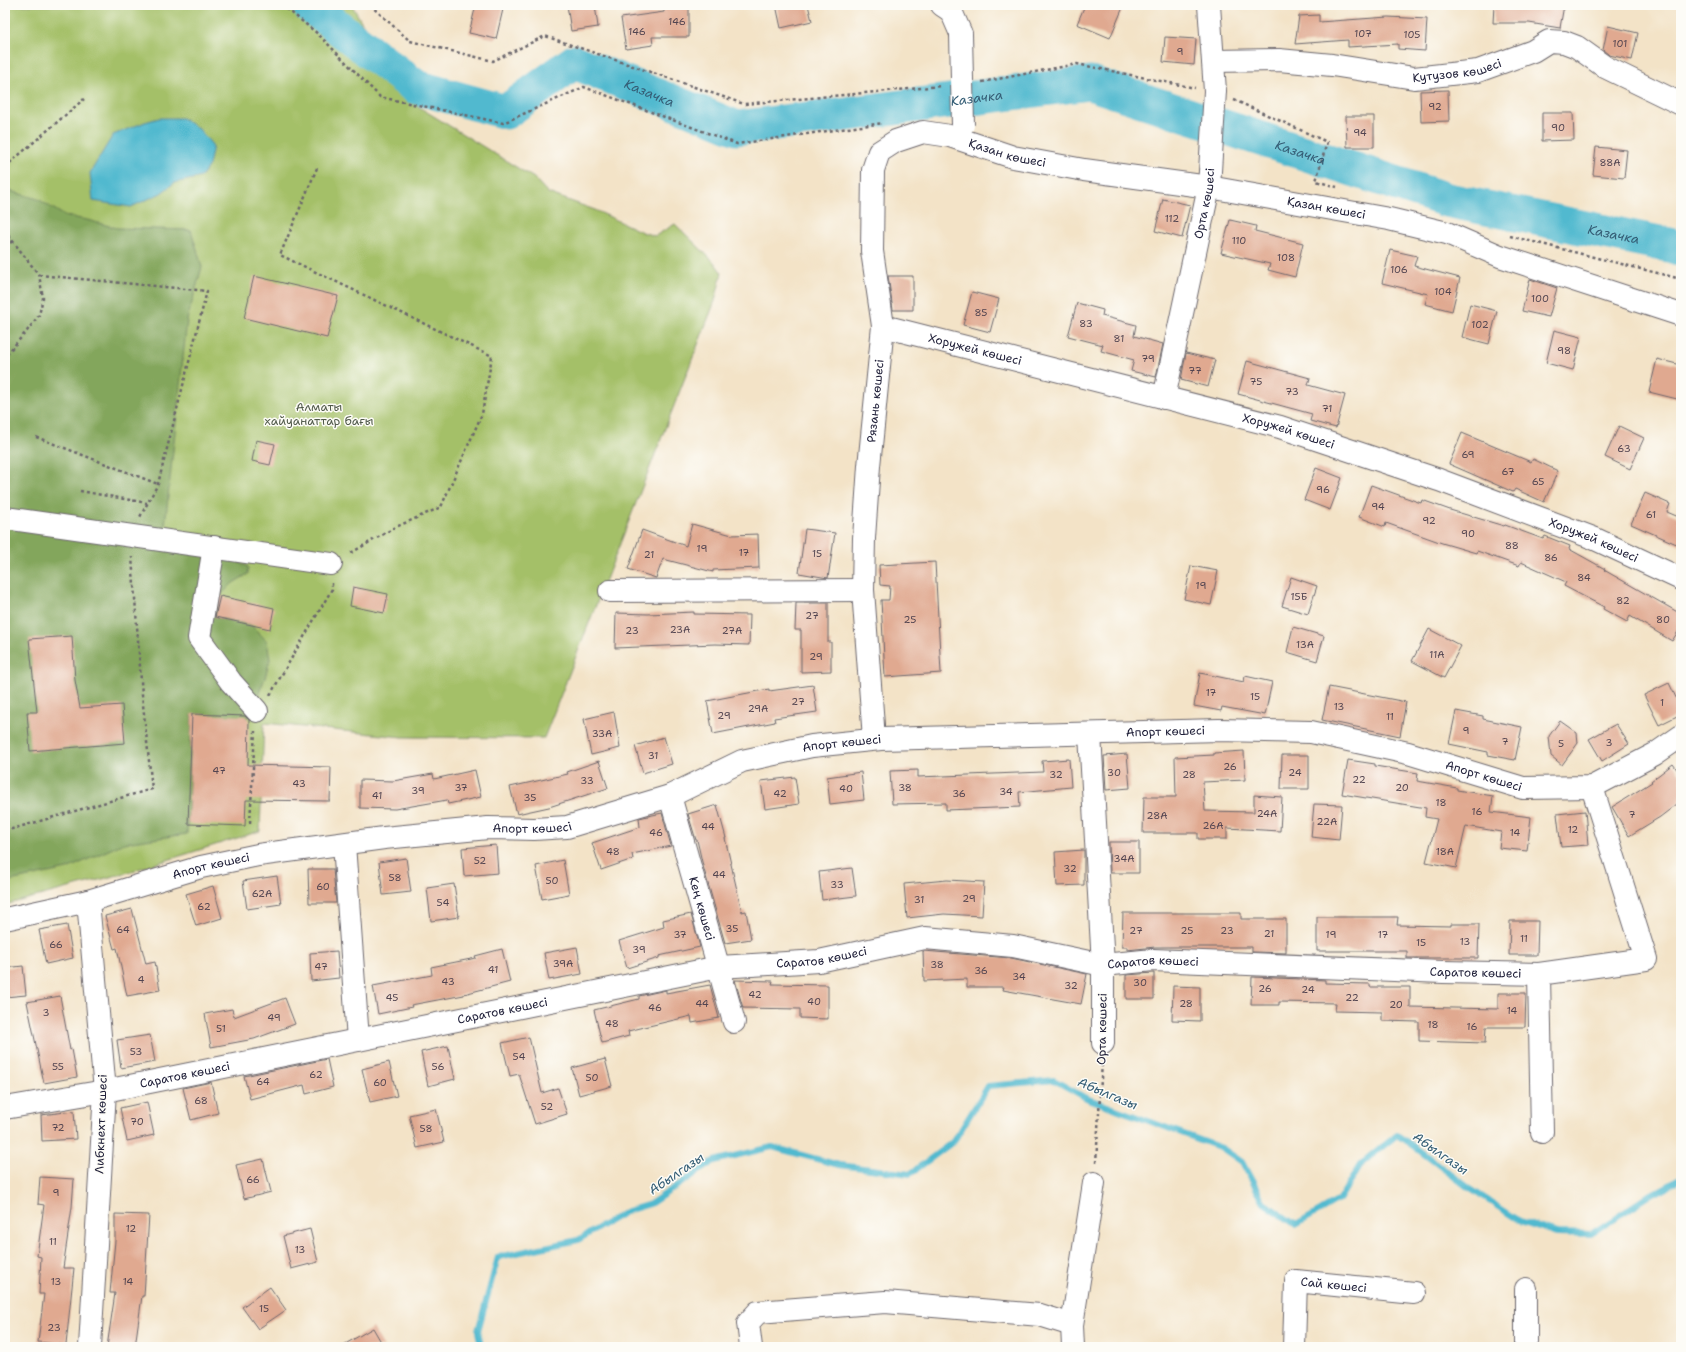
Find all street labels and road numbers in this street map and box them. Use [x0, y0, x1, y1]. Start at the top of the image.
street label: Кутузов көшесі [1412, 55, 1504, 86]
street label: Қазан көшесі [967, 135, 1047, 171]
street label: Орта көшесі [1190, 167, 1218, 240]
street label: Қазан көшесі [1286, 193, 1367, 223]
street label: Хоружей көшесі [927, 330, 1023, 369]
street label: Рязань көшесі [863, 358, 888, 443]
street label: Хоружей көшесі [1241, 410, 1337, 453]
street label: Хоружей көшесі [1547, 514, 1641, 566]
street label: Апорт көшесі [1126, 722, 1205, 740]
street label: Апорт көшесі [801, 731, 882, 756]
street label: Апорт көшесі [1443, 757, 1524, 795]
street label: Апорт көшесі [492, 818, 574, 837]
street label: Апорт көшесі [170, 849, 251, 883]
street label: Кең көшесі [685, 875, 719, 942]
street label: Саратов көшесі [776, 943, 868, 972]
street label: Саратов көшесі [1106, 952, 1199, 973]
street label: Саратов көшесі [1429, 963, 1522, 982]
street label: Орта көшесі [1093, 993, 1111, 1065]
street label: Саратов көшесі [456, 994, 549, 1028]
street label: Саратов көшесі [138, 1058, 232, 1092]
street label: Либкнехт көшесі [91, 1074, 111, 1174]
street label: Сай көшесі [1300, 1274, 1368, 1296]

